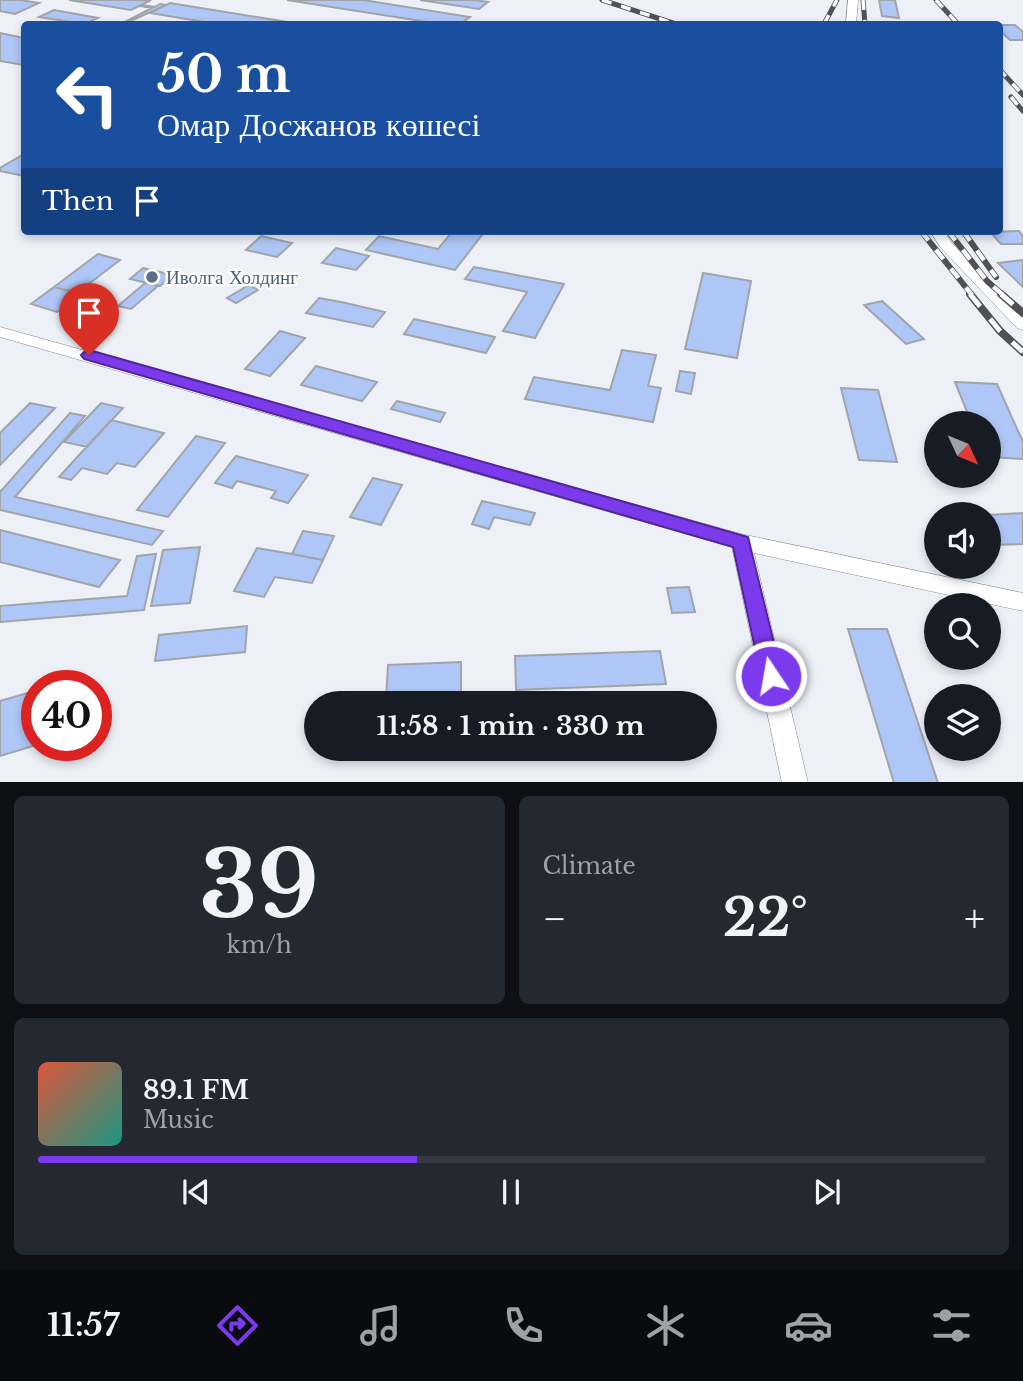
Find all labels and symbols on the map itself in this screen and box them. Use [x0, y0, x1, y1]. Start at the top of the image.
place label: Иволга Холдинг [166, 266, 298, 289]
marker: Иволга Холдинг [144, 269, 160, 285]
pin [59, 283, 119, 355]
north arrow [924, 411, 1001, 488]
position arrow [734, 639, 808, 713]
speed limit sign: 40 [21, 670, 112, 761]

